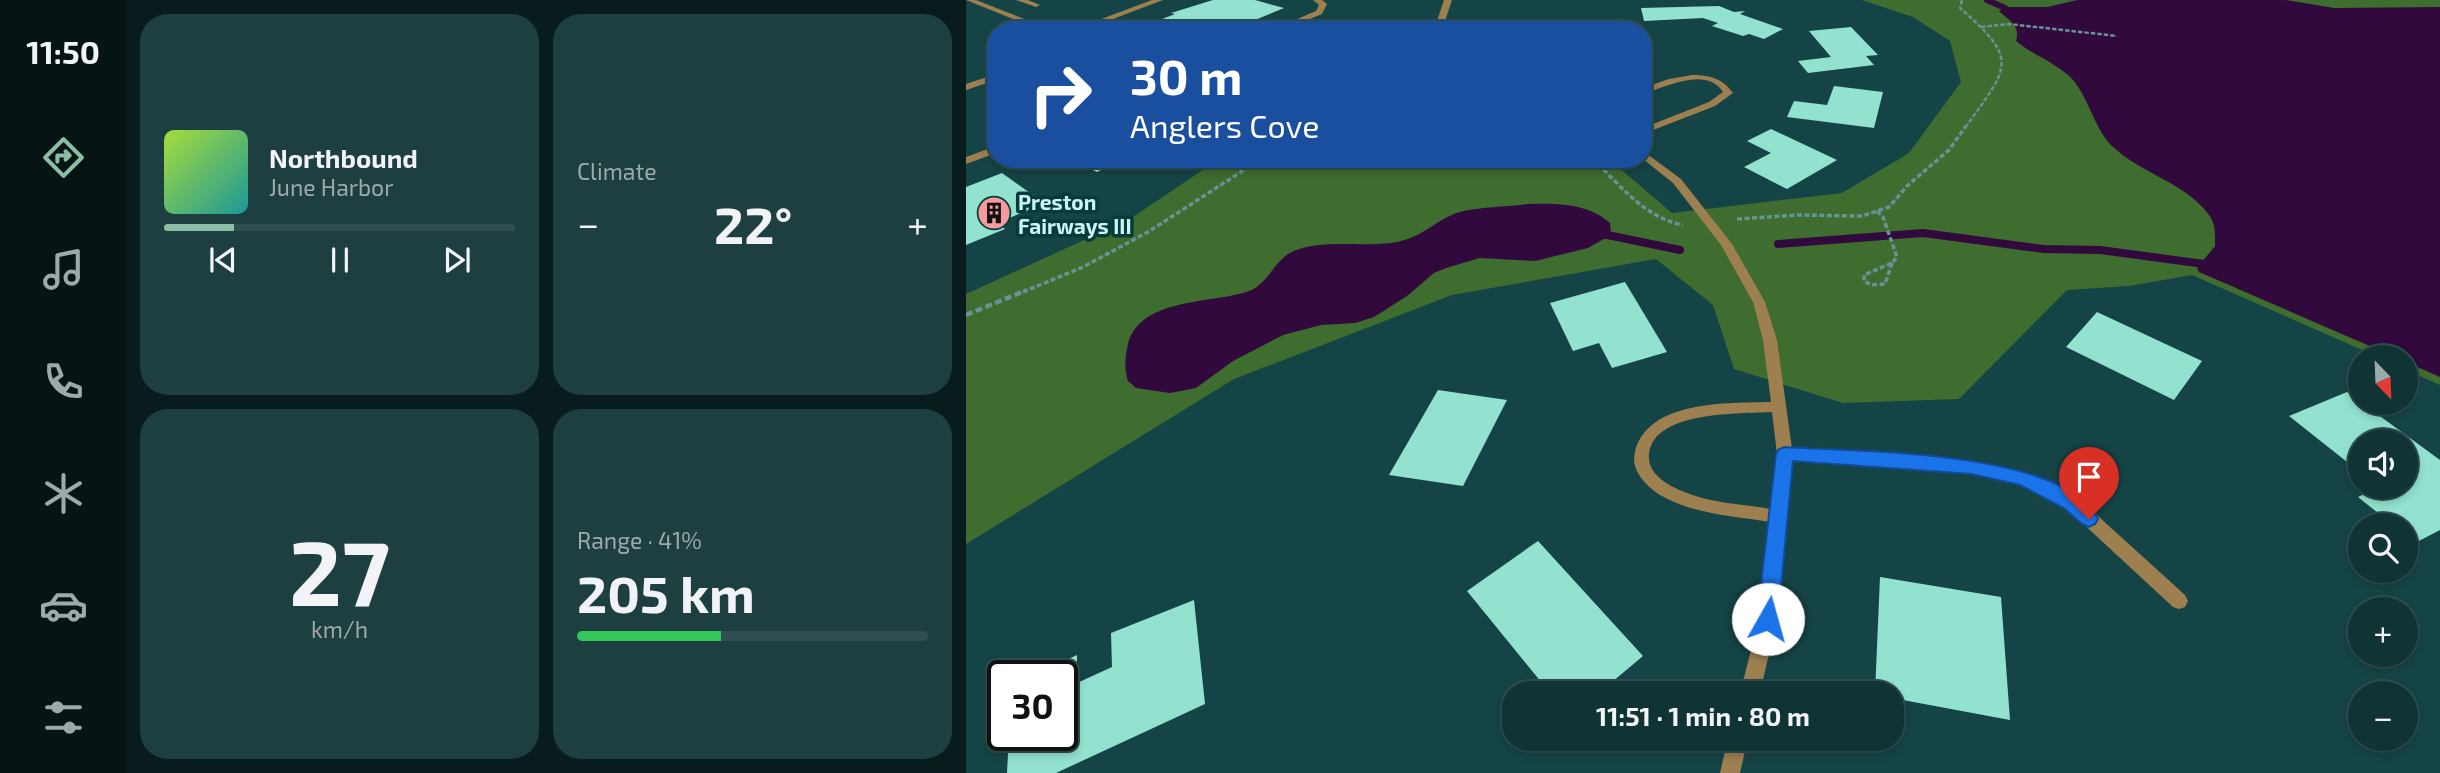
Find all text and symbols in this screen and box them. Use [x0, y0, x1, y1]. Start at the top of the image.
text: 11:50 [26, 32, 100, 70]
text: 30 m [1130, 46, 1242, 105]
icon: right [1015, 49, 1106, 140]
text: Anglers Cove [1130, 106, 1319, 144]
icon: directions [39, 133, 88, 182]
text: Northbound [269, 142, 418, 173]
text: Climate [577, 157, 657, 185]
text: June Harbor [269, 173, 393, 201]
place label: Preston Fairways III [1018, 189, 1132, 239]
text: 22° [714, 192, 792, 254]
building icon: Preston Fairways III [975, 194, 1013, 232]
text: − [577, 200, 599, 246]
text: + [907, 200, 928, 246]
icon: previous [204, 241, 242, 279]
icon: pause [321, 241, 359, 279]
icon: next [438, 241, 476, 279]
icon: music [39, 245, 88, 294]
north arrow [2348, 345, 2418, 415]
map controls [2348, 345, 2418, 751]
icon: phone [39, 357, 88, 406]
button: sound [2348, 429, 2418, 499]
pin [2059, 447, 2119, 519]
icon: arrive [2070, 458, 2108, 496]
icon: climate [39, 469, 88, 518]
button: search [2348, 513, 2418, 583]
text: 27 [289, 515, 390, 624]
text: Range · 41% [577, 526, 702, 554]
text: 205 km [577, 561, 755, 623]
icon: car [39, 581, 88, 630]
position arrow [1731, 582, 1805, 656]
button: + [2348, 597, 2418, 667]
text: km/h [311, 615, 368, 643]
speed limit sign: 30 [987, 660, 1078, 751]
button: − [2348, 681, 2418, 751]
icon: filters [39, 693, 88, 742]
text: 11:51 · 1 min · 80 m [1596, 700, 1810, 731]

